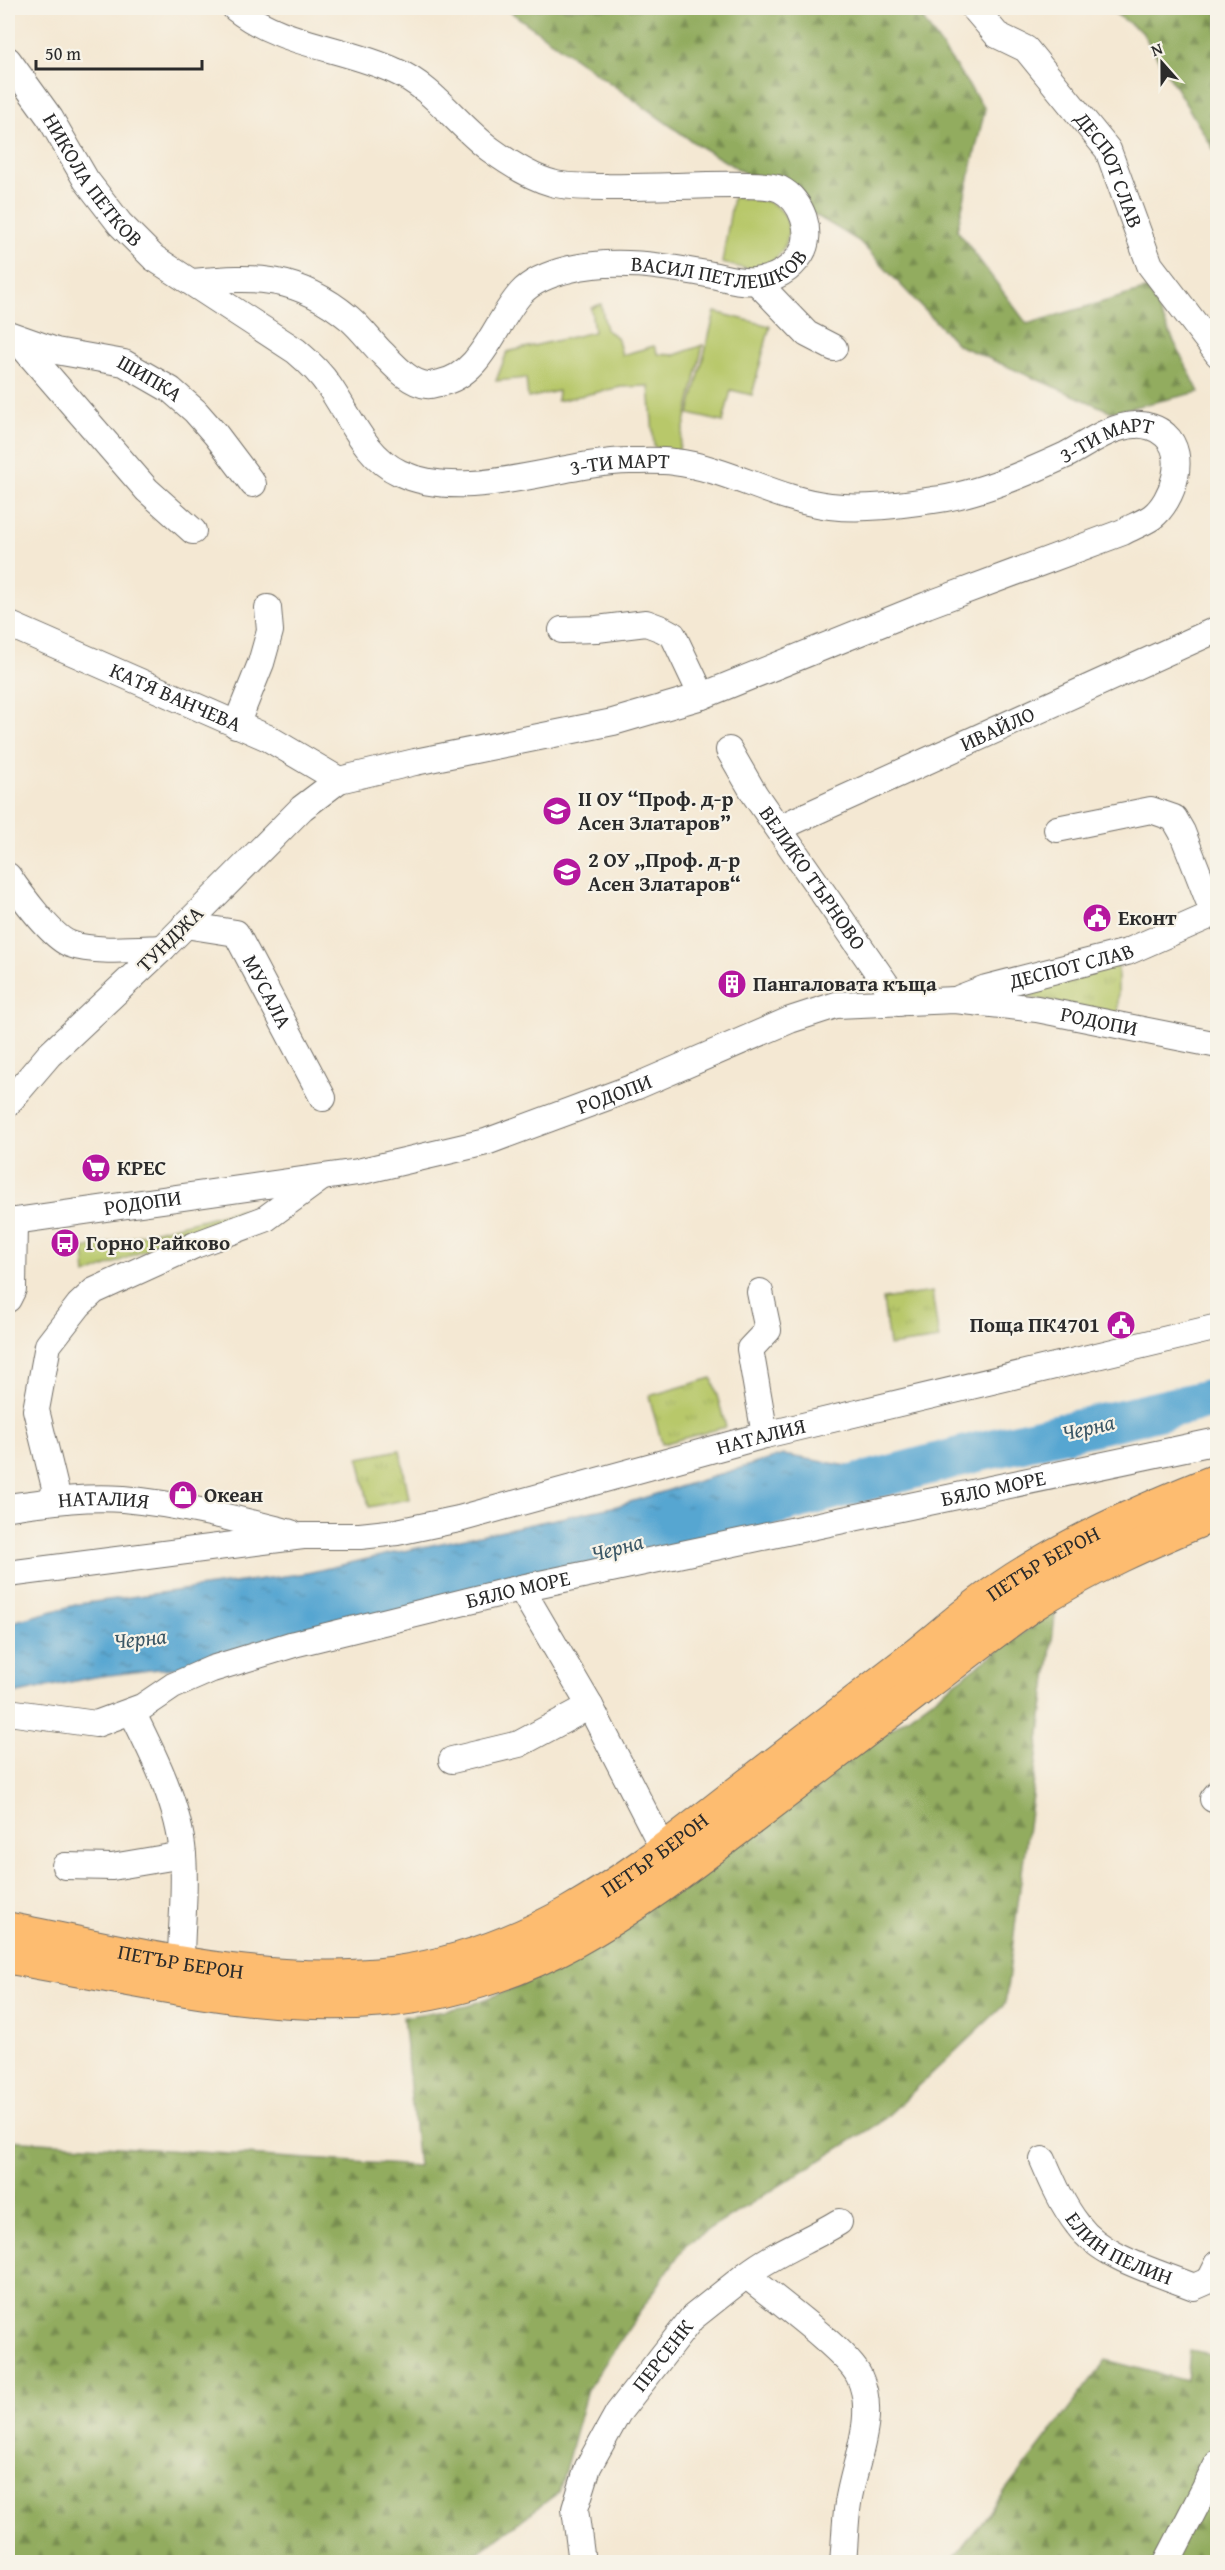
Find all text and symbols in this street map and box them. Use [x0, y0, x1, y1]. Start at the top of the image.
scale bar [36, 33, 202, 71]
north arrow [1132, 33, 1192, 93]
text: N [1147, 36, 1166, 62]
text: 50 m [45, 40, 81, 67]
street label: ДЕСПОТ СЛАВ [1067, 104, 1151, 232]
street label: НИКОЛА ПЕТКОВ [35, 107, 150, 254]
street label: ВАСИЛ ПЕТЛЕШКОВ [630, 243, 815, 297]
street label: ШИПКА [112, 346, 190, 409]
street label: 3-ТИ МАРТ [1054, 409, 1158, 471]
street label: 3-ТИ МАРТ [567, 445, 671, 483]
street label: КАТЯ ВАНЧЕВА [105, 655, 247, 740]
street label: ИВАЙЛО [955, 698, 1040, 759]
place label: II ОУ “Проф. д-р Асен Златаров” [578, 783, 733, 838]
school or university icon: II ОУ “Проф. д-р Асен Златаров” [541, 795, 573, 827]
street label: ВЕЛИКО ТЪРНОВО [752, 799, 874, 956]
place label: 2 ОУ „Проф. д-р Асен Златаров“ [588, 844, 741, 899]
school or university icon: 2 ОУ „Проф. д-р Асен Златаров“ [551, 856, 583, 888]
street label: ТУНДЖА [129, 898, 210, 979]
public building icon: Еконт [1081, 902, 1113, 934]
place label: Еконт [1118, 902, 1177, 933]
street label: ДЕСПОТ СЛАВ [1005, 935, 1139, 997]
street label: МУСАЛА [235, 949, 300, 1034]
building icon: Пангаловата къща [716, 968, 748, 1000]
place label: Пангаловата къща [753, 968, 937, 999]
street label: РОДОПИ [1058, 998, 1140, 1044]
street label: РОДОПИ [572, 1065, 657, 1122]
supermarket icon: КРЕС [80, 1152, 112, 1184]
place label: КРЕС [117, 1152, 166, 1183]
street label: РОДОПИ [102, 1181, 183, 1223]
bus stop icon: Горно Райково [49, 1227, 81, 1259]
place label: Горно Райково [86, 1227, 230, 1258]
place label: Поща ПК4701 [970, 1309, 1100, 1340]
public building icon: Поща ПК4701 [1105, 1309, 1137, 1341]
water label: Черна [1059, 1405, 1117, 1449]
street label: НАТАЛИЯ [713, 1410, 809, 1463]
street label: БЯЛО МОРЕ [938, 1462, 1049, 1514]
shop icon: Океан [167, 1479, 199, 1511]
place label: Океан [204, 1479, 263, 1510]
street label: НАТАЛИЯ [57, 1482, 151, 1517]
street label: ПЕТЪР БЕРОН [980, 1518, 1105, 1609]
water label: Черна [587, 1525, 647, 1569]
street label: БЯЛО МОРЕ [462, 1562, 573, 1616]
water label: Черна [112, 1619, 168, 1657]
street label: ПЕТЪР БЕРОН [594, 1805, 715, 1904]
street label: ПЕТЪР БЕРОН [115, 1936, 245, 1987]
street label: ЕЛИН ПЕЛИН [1058, 2205, 1177, 2293]
street label: ПЕРСЕНК [624, 2312, 701, 2398]

